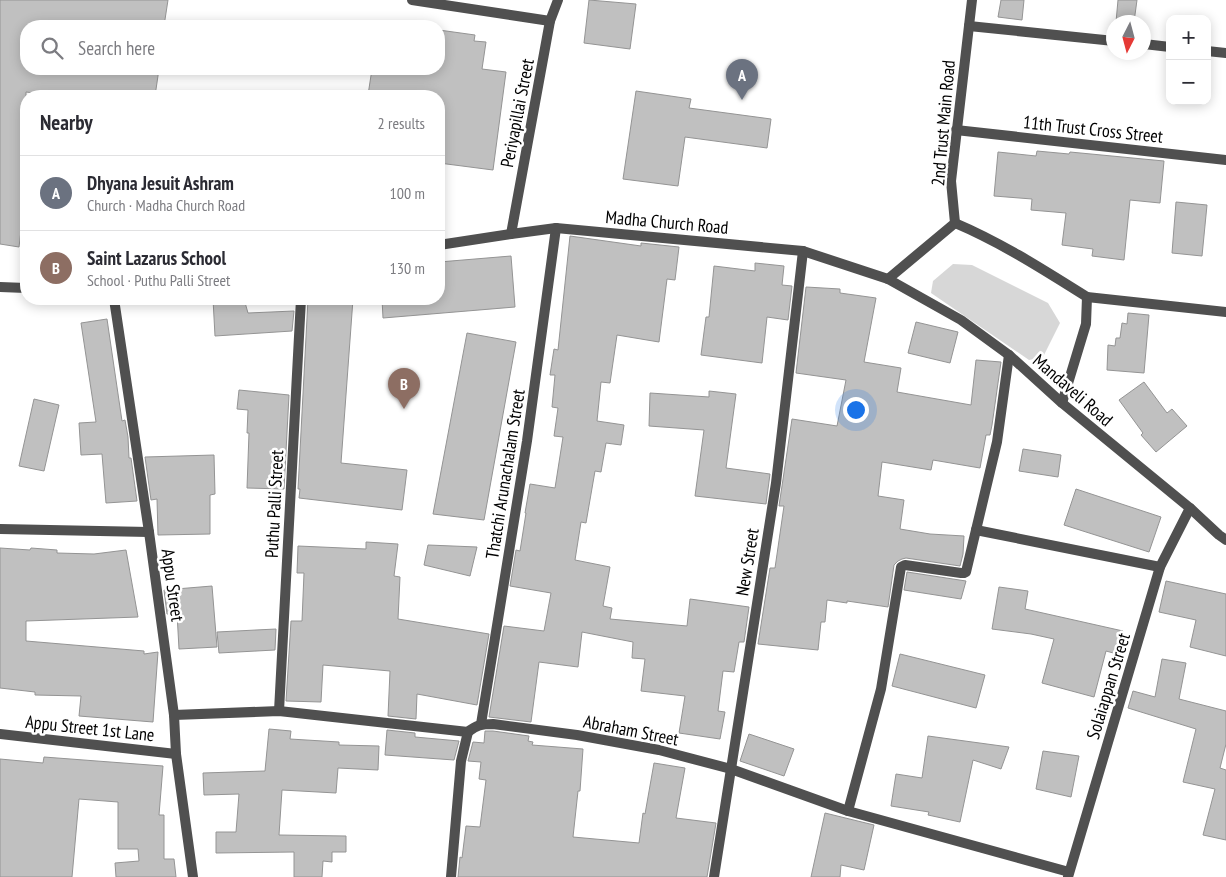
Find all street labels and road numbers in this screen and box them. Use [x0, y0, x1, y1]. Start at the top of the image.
street label: Periyapillai Street [495, 57, 539, 169]
street label: 2nd Trust Main Road [926, 59, 960, 187]
street label: 11th Trust Cross Street [1022, 110, 1164, 148]
street label: Madha Church Road [605, 205, 729, 239]
street label: Mandaveli Road [1028, 349, 1118, 431]
street label: Thatchi Arunachalam Street [480, 387, 530, 561]
street label: Puthu Palli Street [260, 449, 288, 559]
street label: New Street [730, 526, 764, 598]
street label: Appu Street [157, 547, 189, 623]
street label: Solaiappan Street [1081, 630, 1135, 742]
street label: Appu Street 1st Lane [24, 710, 156, 746]
street label: Abraham Street [582, 710, 681, 750]

